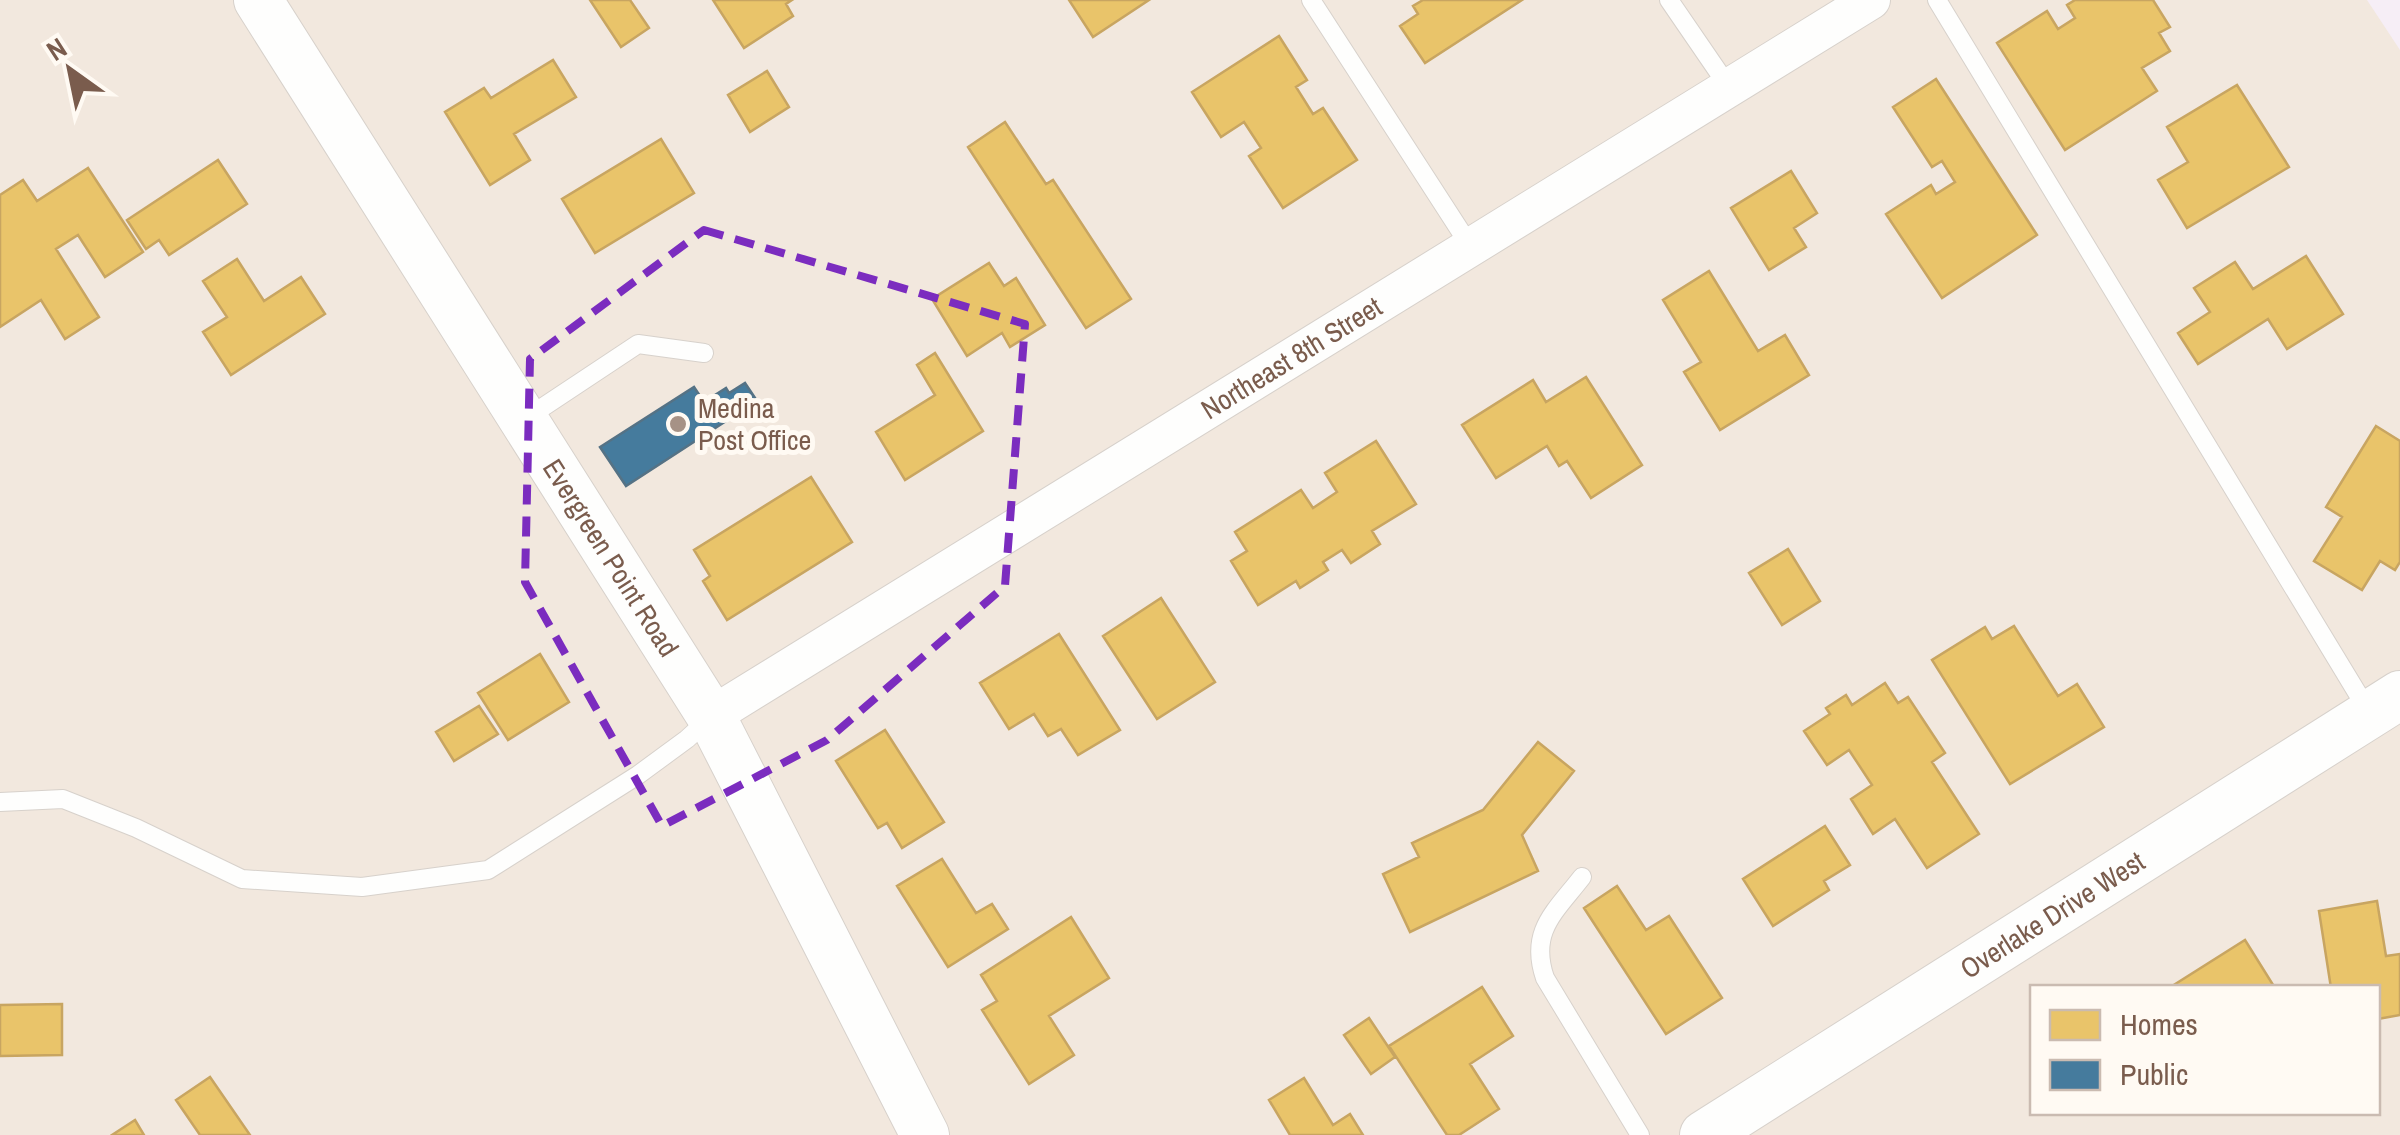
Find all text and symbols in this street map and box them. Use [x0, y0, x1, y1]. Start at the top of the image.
north arrow [20, 20, 120, 120]
text: N [39, 29, 74, 69]
street label: Northeast 8th Street [1194, 288, 1389, 428]
place label: Medina Post Office [698, 389, 811, 459]
marker: Medina Post Office [667, 413, 689, 435]
street label: Evergreen Point Road [534, 451, 688, 664]
street label: Overlake Drive West [1953, 842, 2152, 987]
legend [2030, 985, 2380, 1115]
text: Homes [2120, 1004, 2198, 1044]
text: Public [2120, 1054, 2188, 1094]

